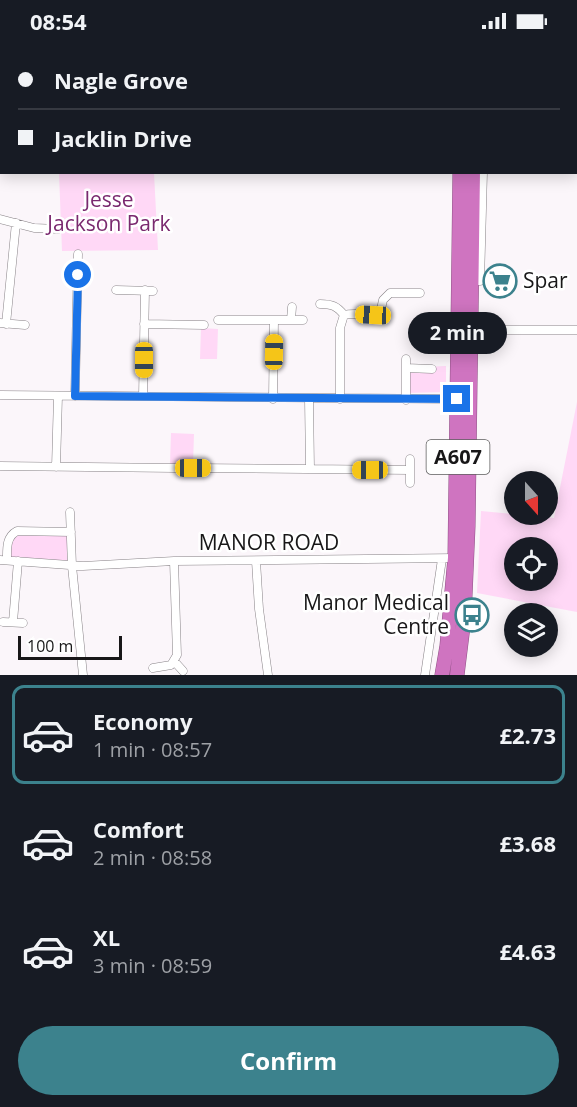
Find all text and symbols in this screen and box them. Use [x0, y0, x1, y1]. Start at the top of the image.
text: 08:54 [30, 6, 87, 36]
text: Nagle Grove [54, 65, 188, 95]
text: Jacklin Drive [54, 123, 192, 153]
park label: Jesse Jackson Park [45, 185, 171, 237]
route start [64, 261, 91, 288]
supermarket icon: Spar [482, 263, 518, 299]
place label: Spar [523, 266, 568, 294]
car [355, 305, 391, 325]
callout: 2 min [408, 312, 506, 354]
text: 2 min [430, 319, 485, 346]
car [265, 334, 283, 370]
car [135, 342, 153, 378]
route end [443, 385, 470, 412]
road number: A607 [426, 440, 490, 474]
car [175, 459, 211, 477]
car [352, 461, 388, 479]
north arrow [504, 471, 558, 525]
map controls [504, 471, 558, 657]
street label: MANOR ROAD [199, 528, 339, 556]
button: locate [504, 537, 558, 591]
place label: Manor Medical Centre [303, 588, 449, 640]
bus stop icon: Manor Medical Centre [454, 597, 490, 633]
button: layers [504, 603, 558, 657]
scale bar [18, 633, 122, 660]
text: 100 m [27, 635, 73, 657]
text: Economy [93, 706, 192, 736]
icon: car [21, 708, 75, 762]
text: £2.73 [499, 720, 556, 750]
text: 1 min · 08:57 [93, 736, 212, 763]
text: Comfort [93, 814, 184, 844]
icon: car [21, 816, 75, 870]
text: £3.68 [499, 828, 556, 858]
text: 2 min · 08:58 [93, 844, 212, 871]
text: XL [93, 922, 120, 952]
icon: car [21, 924, 75, 978]
text: £4.63 [499, 936, 556, 966]
text: 3 min · 08:59 [93, 952, 212, 979]
button: Confirm [18, 1026, 559, 1095]

